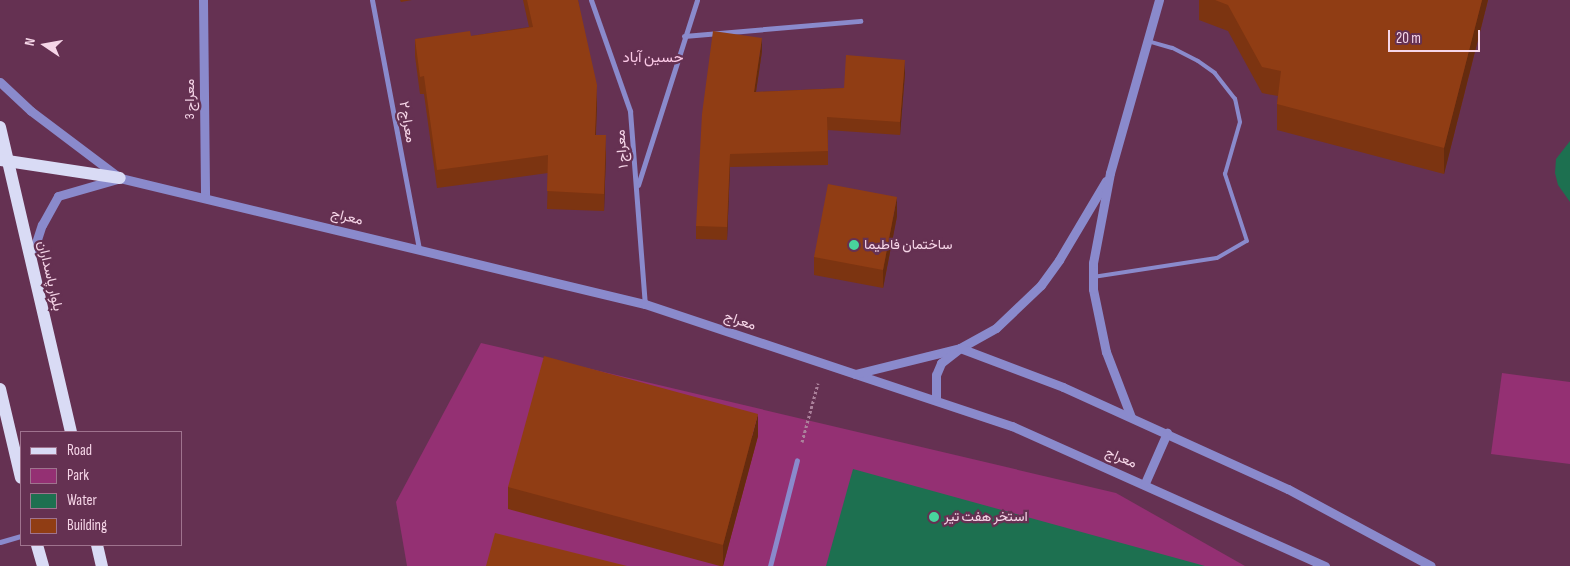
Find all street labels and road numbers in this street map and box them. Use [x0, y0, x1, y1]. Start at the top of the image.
street label: معراج 3 [182, 79, 198, 119]
street label: معراج ۲ [395, 100, 419, 144]
street label: معراج ۱ [612, 129, 632, 169]
street label: معراج [329, 205, 365, 229]
street label: بلوار پاسداران [34, 239, 66, 313]
street label: معراج [722, 308, 758, 334]
street label: معراج [1103, 444, 1139, 472]

